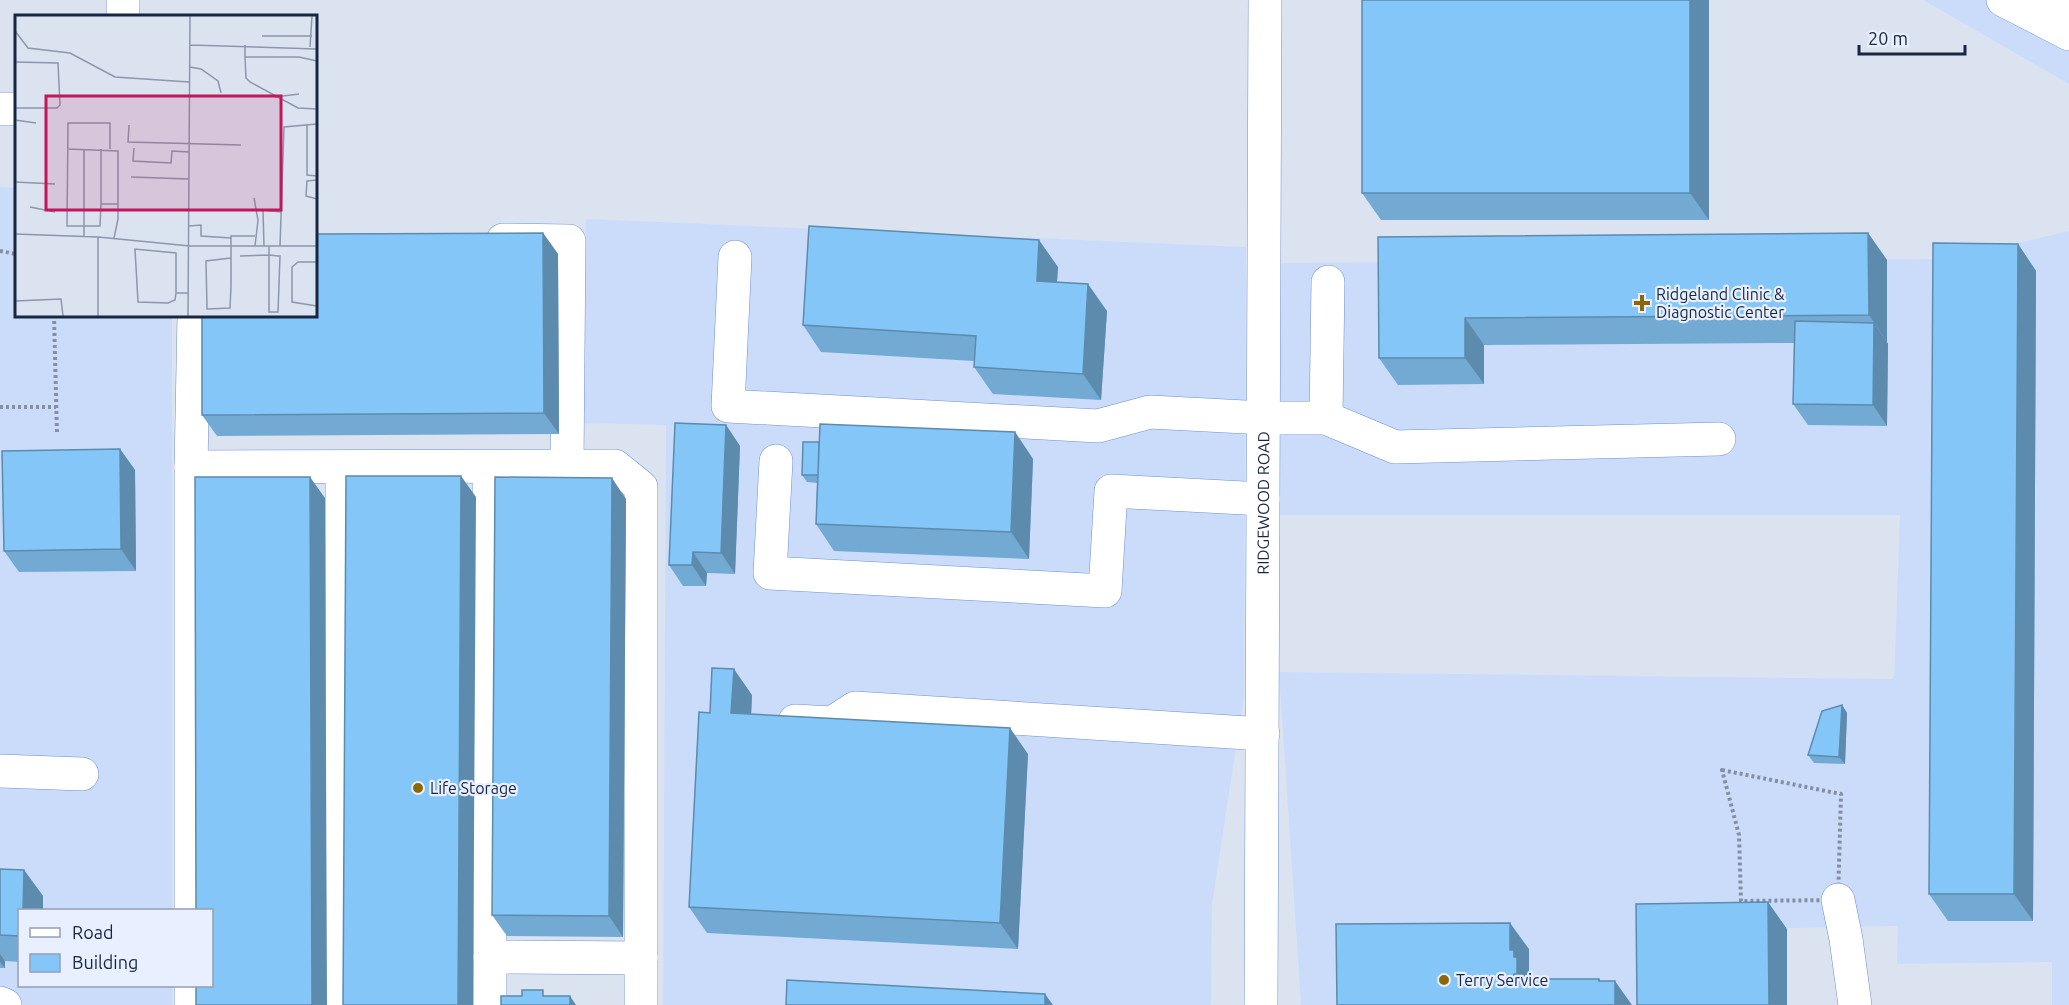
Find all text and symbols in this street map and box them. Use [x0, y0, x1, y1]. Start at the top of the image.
inset map [15, 15, 316, 316]
scale bar [1859, 18, 1966, 56]
text: 20 m [1868, 28, 1908, 48]
place label: Ridgeland Clinic & Diagnostic Center [1656, 285, 1785, 321]
marker: Ridgeland Clinic & Diagnostic Center [1633, 294, 1651, 312]
street label: RIDGEWOOD ROAD [1254, 431, 1272, 575]
place label: Life Storage [430, 779, 517, 797]
marker: Life Storage [411, 781, 425, 795]
legend [18, 909, 213, 987]
text: Road [72, 922, 114, 942]
text: Building [72, 952, 138, 972]
place label: Terry Service [1456, 971, 1548, 989]
marker: Terry Service [1437, 973, 1451, 987]

